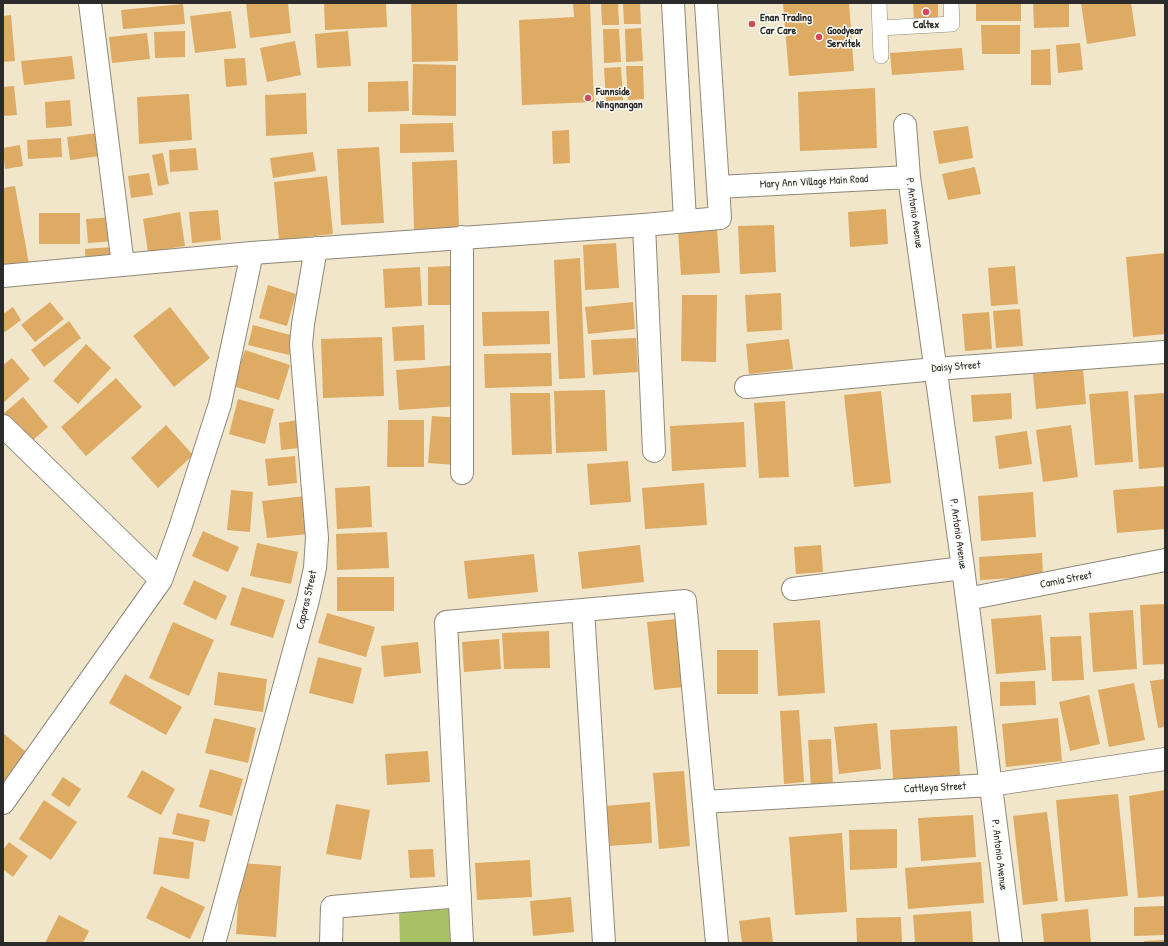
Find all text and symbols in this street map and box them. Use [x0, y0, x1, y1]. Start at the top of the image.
marker: Caltex [921, 7, 931, 17]
place label: Enan Trading Car Care [760, 11, 812, 37]
place label: Caltex [913, 18, 939, 32]
marker: Enan Trading Car Care [747, 19, 757, 29]
place label: Goodyear Servitek [827, 24, 863, 50]
marker: Goodyear Servitek [814, 32, 824, 42]
place label: Funnside Ningnangan [596, 85, 643, 111]
marker: Funnside Ningnangan [583, 93, 593, 103]
street label: Mary Ann Village Main Road [759, 173, 869, 191]
street label: P. Antonio Avenue [903, 177, 925, 249]
street label: Daisy Street [931, 359, 981, 375]
street label: P. Antonio Avenue [947, 498, 969, 570]
street label: Camia Street [1039, 568, 1093, 592]
street label: Caparas Street [294, 569, 320, 631]
street label: Cattleya Street [904, 780, 966, 796]
street label: P. Antonio Avenue [988, 819, 1010, 891]

